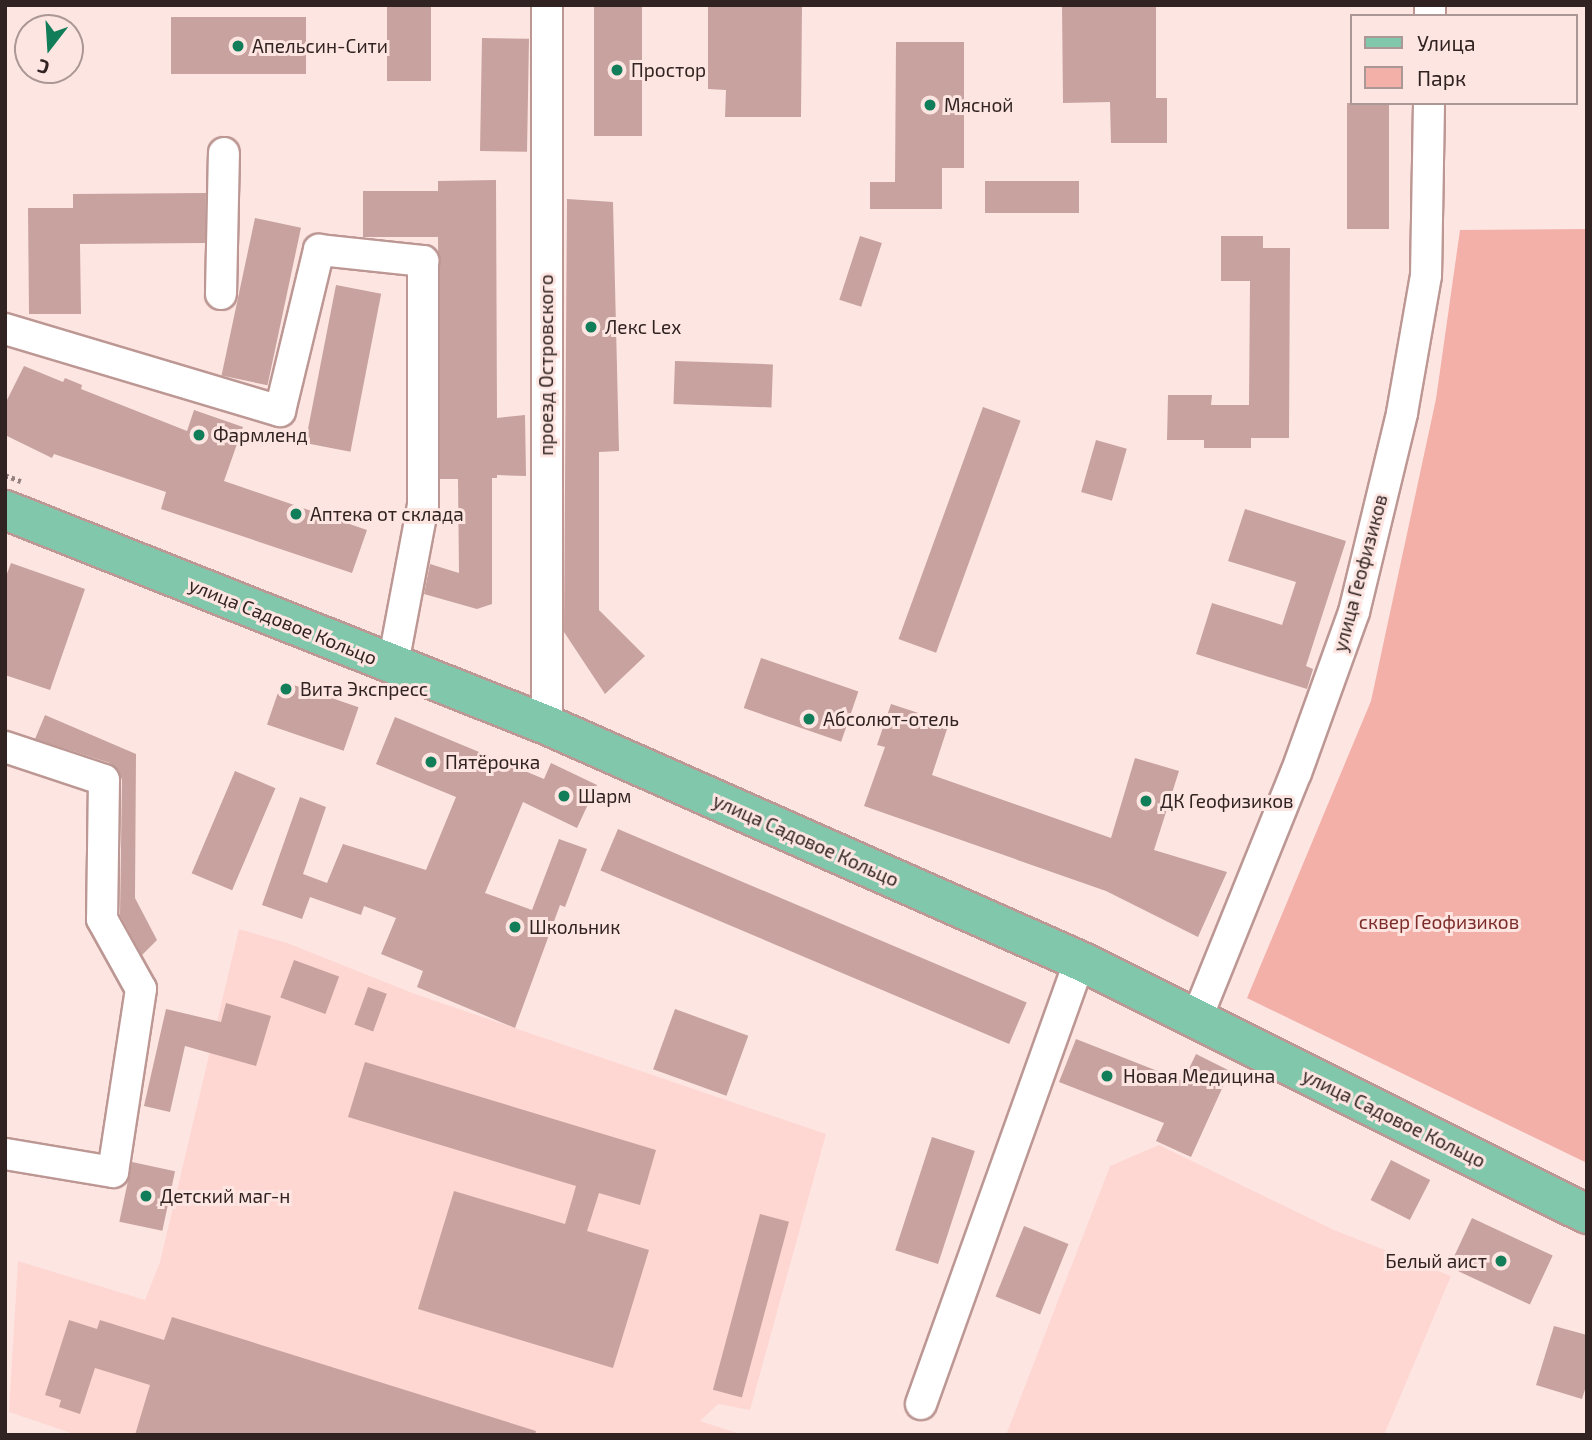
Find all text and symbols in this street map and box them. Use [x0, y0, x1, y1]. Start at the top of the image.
north arrow [14, 14, 84, 84]
legend [1350, 14, 1578, 105]
text: Улица [1417, 30, 1476, 55]
place label: Апельсин-Сити [252, 35, 388, 57]
marker: Апельсин-Сити [230, 38, 246, 54]
text: С [35, 55, 52, 80]
place label: Простор [631, 59, 706, 81]
marker: Простор [609, 62, 625, 78]
text: Парк [1417, 65, 1466, 90]
place label: Мясной [944, 94, 1013, 116]
marker: Мясной [922, 97, 938, 113]
street label: проезд Островского [535, 274, 557, 456]
place label: Лекс Lex [605, 316, 681, 338]
marker: Лекс Lex [583, 319, 599, 335]
place label: Фармленд [213, 424, 308, 446]
marker: Фармленд [191, 427, 207, 443]
street label: улица Геофизиков [1328, 492, 1392, 654]
place label: Аптека от склада [310, 503, 464, 525]
marker: Аптека от склада [288, 506, 304, 522]
street label: улица Садовое Кольцо [186, 573, 380, 669]
place label: Вита Экспресс [300, 678, 428, 700]
marker: Вита Экспресс [278, 681, 294, 697]
place label: Абсолют-отель [823, 708, 959, 730]
marker: Абсолют-отель [801, 711, 817, 727]
place label: Пятёрочка [445, 751, 540, 773]
marker: Пятёрочка [423, 754, 439, 770]
place label: Шарм [578, 785, 631, 807]
marker: Шарм [556, 788, 572, 804]
street label: улица Садовое Кольцо [710, 789, 902, 891]
place label: ДК Геофизиков [1160, 790, 1294, 812]
marker: ДК Геофизиков [1138, 793, 1154, 809]
park label: cквер Геофизиков [1359, 911, 1519, 933]
place label: Школьник [529, 916, 620, 938]
marker: Школьник [507, 919, 523, 935]
street label: улица Садовое Кольцо [1299, 1064, 1489, 1172]
place label: Новая Медицина [1123, 1065, 1275, 1087]
marker: Новая Медицина [1097, 1066, 1117, 1086]
place label: Детский маг-н [160, 1185, 290, 1207]
marker: Детский маг-н [138, 1188, 154, 1204]
place label: Белый аист [1385, 1250, 1487, 1272]
marker: Белый аист [1493, 1253, 1509, 1269]

